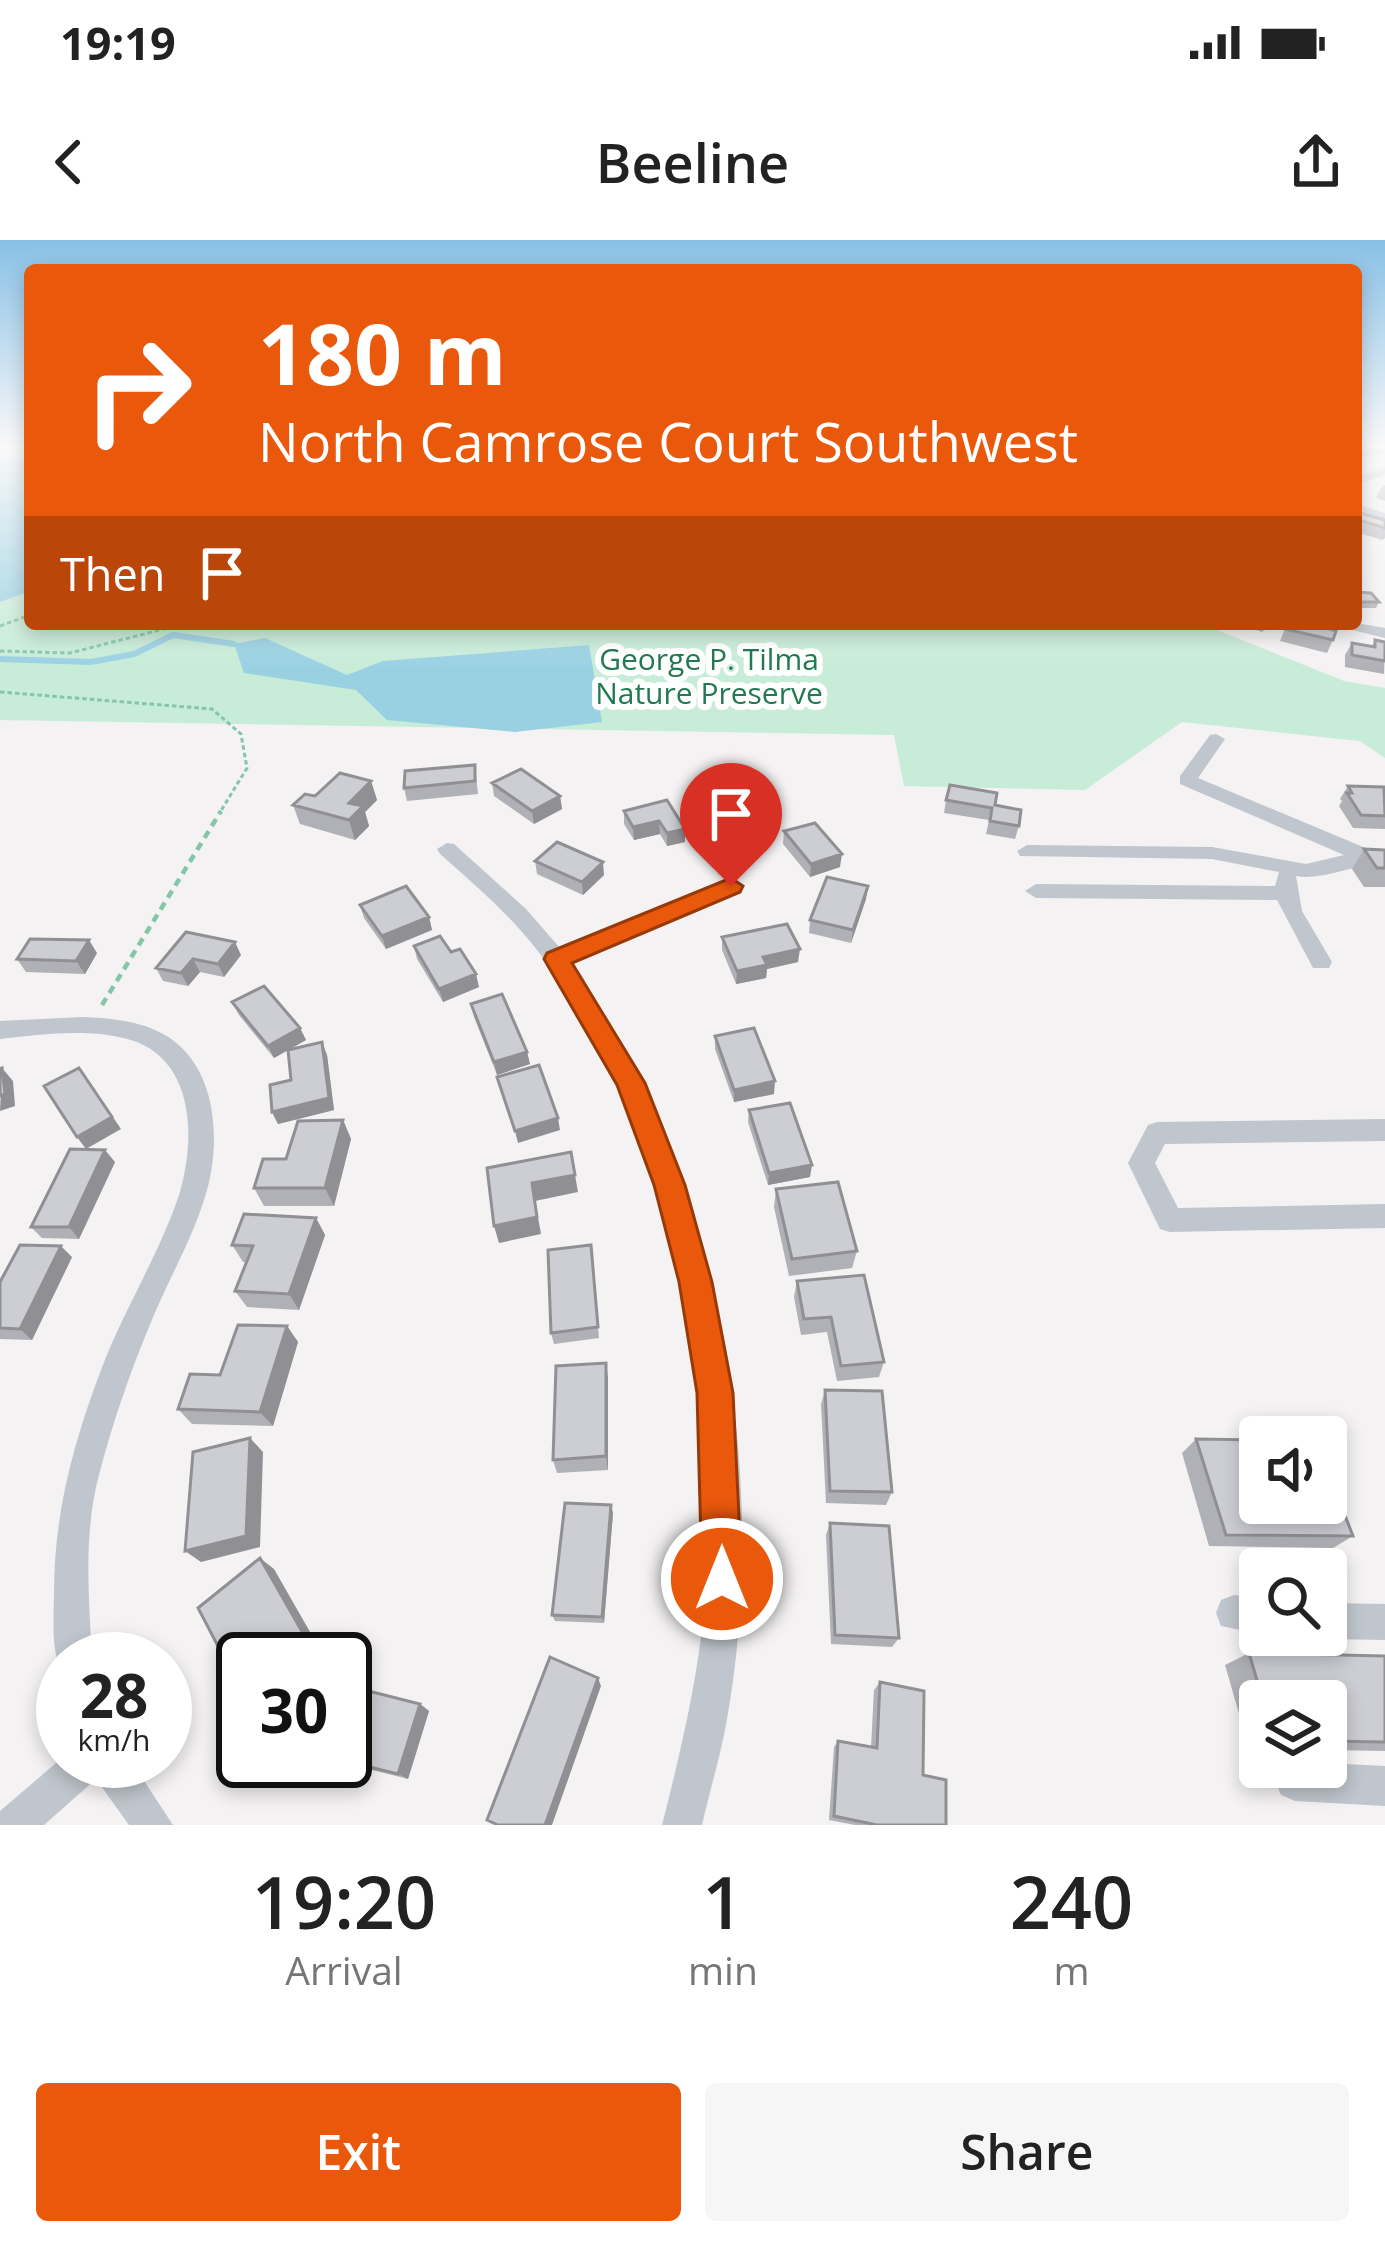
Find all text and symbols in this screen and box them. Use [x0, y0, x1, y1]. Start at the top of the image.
text: 19:19 [60, 12, 176, 73]
text: Beeline [596, 125, 789, 199]
icon: back [36, 129, 102, 195]
icon: share [1283, 129, 1349, 195]
text: 180 m [258, 295, 506, 410]
icon: right [60, 312, 216, 468]
text: North Camrose Court Southwest [258, 404, 1078, 478]
icon: arrive [189, 540, 255, 606]
text: Then [60, 543, 165, 604]
park label: George P. Tilma Nature Preserve [595, 638, 823, 713]
pin [680, 763, 782, 886]
icon: arrive [698, 781, 764, 847]
map controls [1239, 1416, 1347, 1788]
button: sound [1239, 1416, 1347, 1524]
position arrow [659, 1516, 785, 1642]
button: search [1239, 1548, 1347, 1656]
speed limit sign: 30 [216, 1632, 372, 1788]
text: 28 [80, 1654, 148, 1736]
button: layers [1239, 1680, 1347, 1788]
text: km/h [78, 1719, 150, 1760]
text: 19:20 [252, 1852, 436, 1950]
text: 1 [702, 1852, 744, 1950]
text: 240 [1010, 1852, 1133, 1950]
text: Arrival [285, 1943, 403, 1996]
text: min [688, 1943, 758, 1996]
text: m [1053, 1943, 1089, 1996]
button: Exit [36, 2083, 681, 2221]
button: Share [705, 2083, 1349, 2221]

